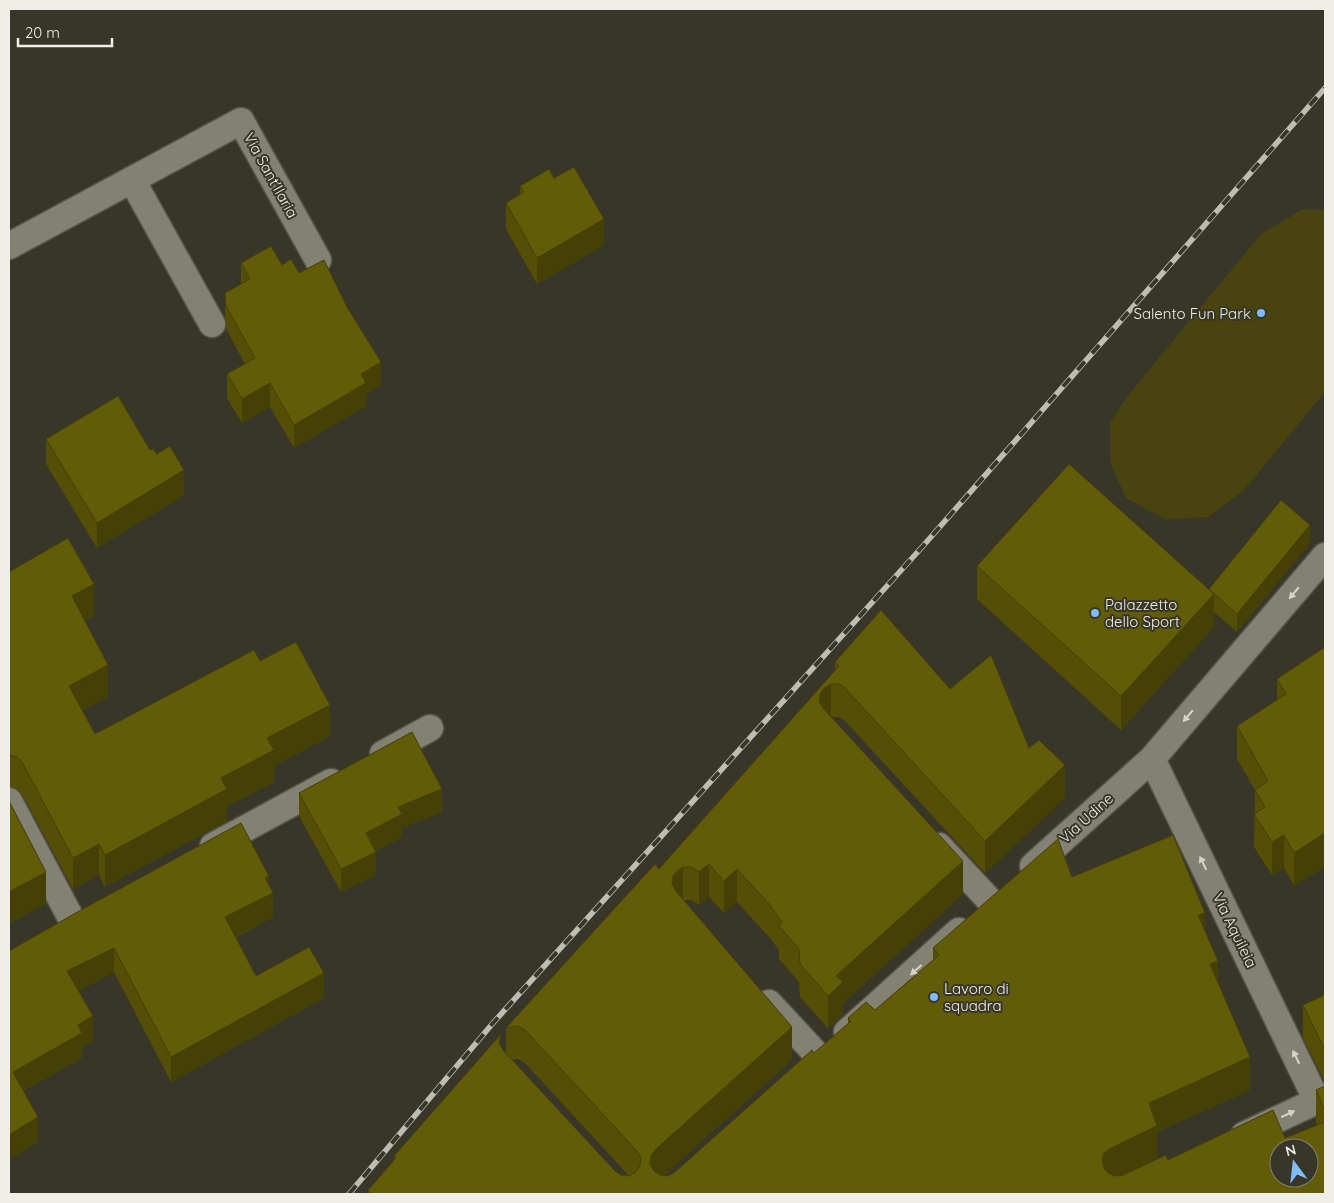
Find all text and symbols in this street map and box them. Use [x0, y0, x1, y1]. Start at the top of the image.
scale bar [18, 15, 111, 47]
text: 20 m [25, 23, 60, 42]
street label: Via Sant'Ilaria [240, 129, 302, 221]
place label: Salento Fun Park [1134, 304, 1251, 323]
marker: Salento Fun Park [1255, 307, 1267, 319]
one-way arrow [1288, 586, 1299, 599]
place label: Palazzetto dello Sport [1105, 595, 1180, 631]
marker: Palazzetto dello Sport [1089, 607, 1101, 619]
one-way arrow [1183, 710, 1194, 723]
street label: Via Udine [1055, 789, 1117, 847]
one-way arrow [1198, 856, 1206, 870]
street label: Via Aquileia [1209, 889, 1261, 971]
one-way arrow [911, 964, 923, 976]
place label: Lavoro di squadra [944, 979, 1009, 1015]
marker: Lavoro di squadra [928, 991, 940, 1003]
one-way arrow [1292, 1050, 1300, 1064]
one-way arrow [1280, 1110, 1295, 1119]
north arrow [1269, 1138, 1319, 1188]
text: N [1283, 1140, 1298, 1160]

